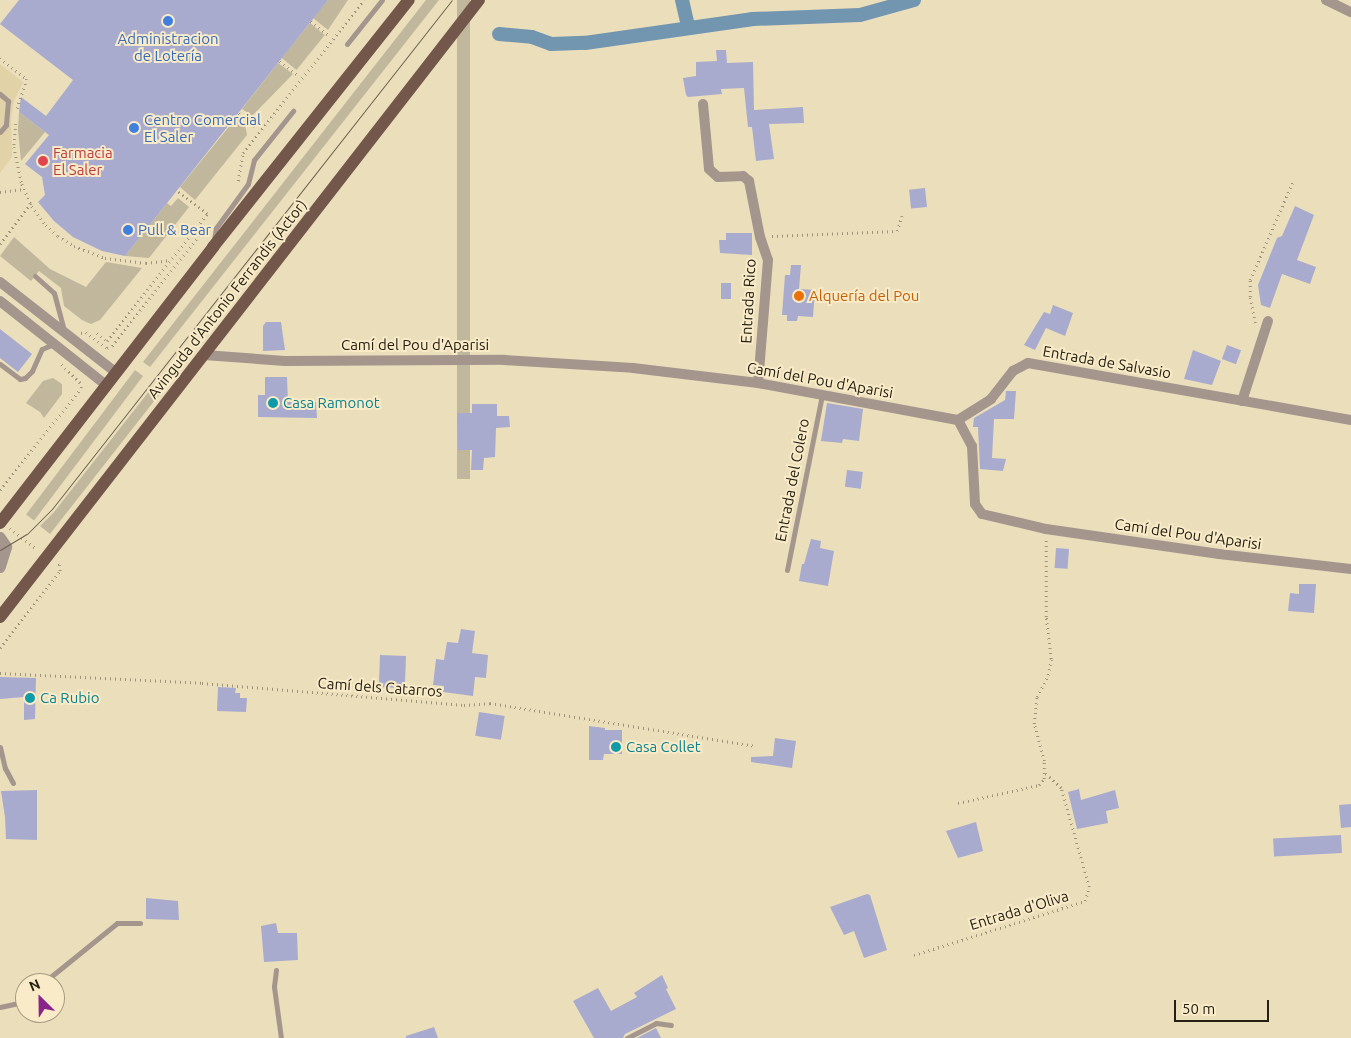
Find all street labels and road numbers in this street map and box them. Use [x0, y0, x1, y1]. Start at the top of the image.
street label: Avinguda d'Antonio Ferrandis (Actor) [144, 196, 310, 402]
street label: Entrada Rico [737, 258, 759, 344]
street label: Camí del Pou d'Aparisi [341, 336, 489, 354]
street label: Entrada de Salvasio [1041, 342, 1173, 382]
street label: Camí del Pou d'Aparisi [746, 358, 894, 402]
street label: Entrada del Colero [771, 417, 813, 543]
street label: Camí del Pou d'Aparisi [1113, 515, 1263, 553]
street label: Camí dels Catarros [317, 674, 443, 700]
street label: Entrada d'Oliva [967, 886, 1071, 934]

